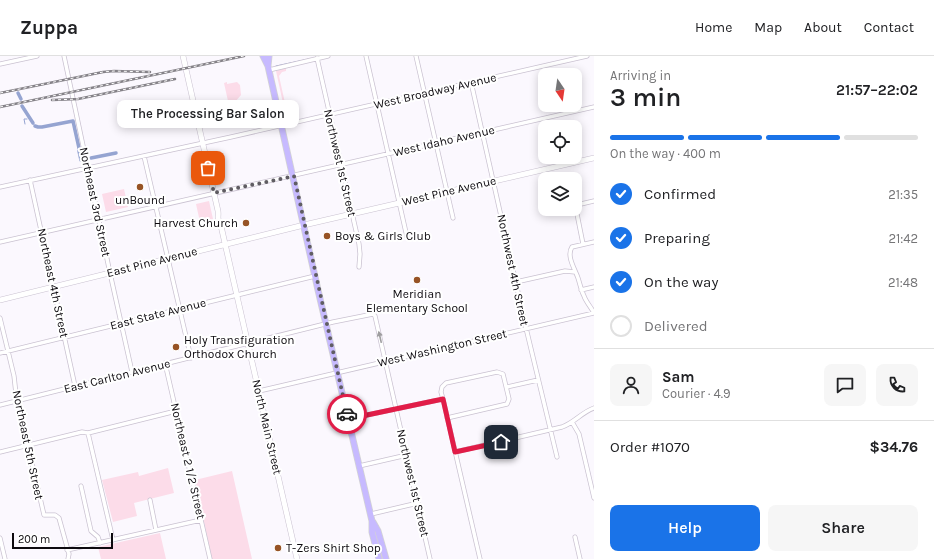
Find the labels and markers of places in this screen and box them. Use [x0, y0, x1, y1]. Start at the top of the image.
callout: The Processing Bar Salon [117, 100, 299, 128]
pin [191, 151, 225, 185]
marker: unBound [135, 182, 145, 192]
place label: unBound [115, 193, 165, 207]
place label: Harvest Church [154, 216, 238, 230]
marker: Harvest Church [241, 218, 251, 228]
place label: Boys & Girls Club [335, 229, 431, 243]
marker: Boys & Girls Club [322, 231, 332, 241]
marker: Meridian Elementary School [412, 275, 422, 285]
place label: Meridian Elementary School [366, 287, 468, 315]
place label: Holy Transfiguration Orthodox Church [184, 333, 295, 361]
marker: Holy Transfiguration Orthodox Church [171, 342, 181, 352]
pin [484, 425, 518, 459]
place label: T-Zers Shirt Shop [286, 541, 381, 555]
marker: T-Zers Shirt Shop [273, 543, 283, 553]

